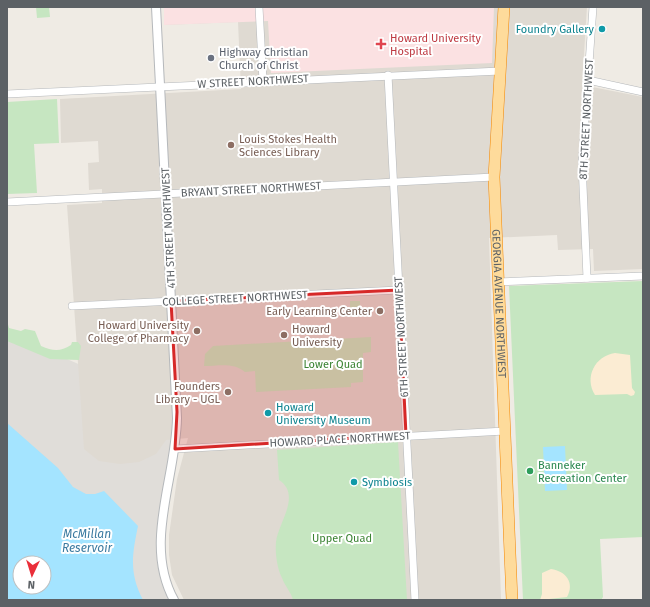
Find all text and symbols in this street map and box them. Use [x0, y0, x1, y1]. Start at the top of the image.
place label: Foundry Gallery [516, 23, 595, 36]
marker: Foundry Gallery [597, 24, 607, 34]
place label: Howard University Hospital [390, 32, 481, 58]
marker: Howard University Hospital [375, 38, 387, 50]
place label: Highway Christian Church of Christ [219, 46, 308, 72]
marker: Highway Christian Church of Christ [206, 53, 216, 63]
street label: 8TH STREET NORTHWEST [577, 58, 596, 180]
street label: W STREET NORTHWEST [197, 72, 309, 91]
place label: Louis Stokes Health Sciences Library [239, 133, 337, 159]
marker: Louis Stokes Health Sciences Library [226, 140, 236, 150]
street label: 4TH STREET NORTHWEST [159, 167, 178, 289]
street label: BRYANT STREET NORTHWEST [181, 179, 322, 200]
street label: GEORGIA AVENUE NORTHWEST [489, 229, 509, 379]
street label: 6TH STREET NORTHWEST [392, 276, 411, 398]
street label: COLLEGE STREET NORTHWEST [162, 288, 308, 309]
place label: Early Learning Center [266, 305, 373, 318]
marker: Early Learning Center [375, 306, 385, 316]
place label: Howard University College of Pharmacy [88, 319, 190, 345]
place label: Howard University [292, 323, 342, 349]
marker: Howard University College of Pharmacy [192, 326, 202, 336]
marker: Howard University [279, 330, 289, 340]
park label: Lower Quad [303, 358, 363, 371]
place label: Founders Library - UGL [155, 380, 221, 406]
marker: Founders Library - UGL [223, 387, 233, 397]
place label: Howard University Museum [276, 401, 371, 427]
marker: Howard University Museum [263, 408, 273, 418]
street label: HOWARD PLACE NORTHWEST [269, 429, 411, 450]
place label: Banneker Recreation Center [538, 459, 628, 485]
marker: Banneker Recreation Center [525, 466, 535, 476]
place label: Symbiosis [362, 476, 412, 489]
marker: Symbiosis [349, 477, 359, 487]
water label: McMillan Reservoir [62, 527, 113, 555]
park label: Upper Quad [312, 532, 372, 545]
north arrow [12, 555, 52, 595]
text: N [27, 578, 35, 591]

